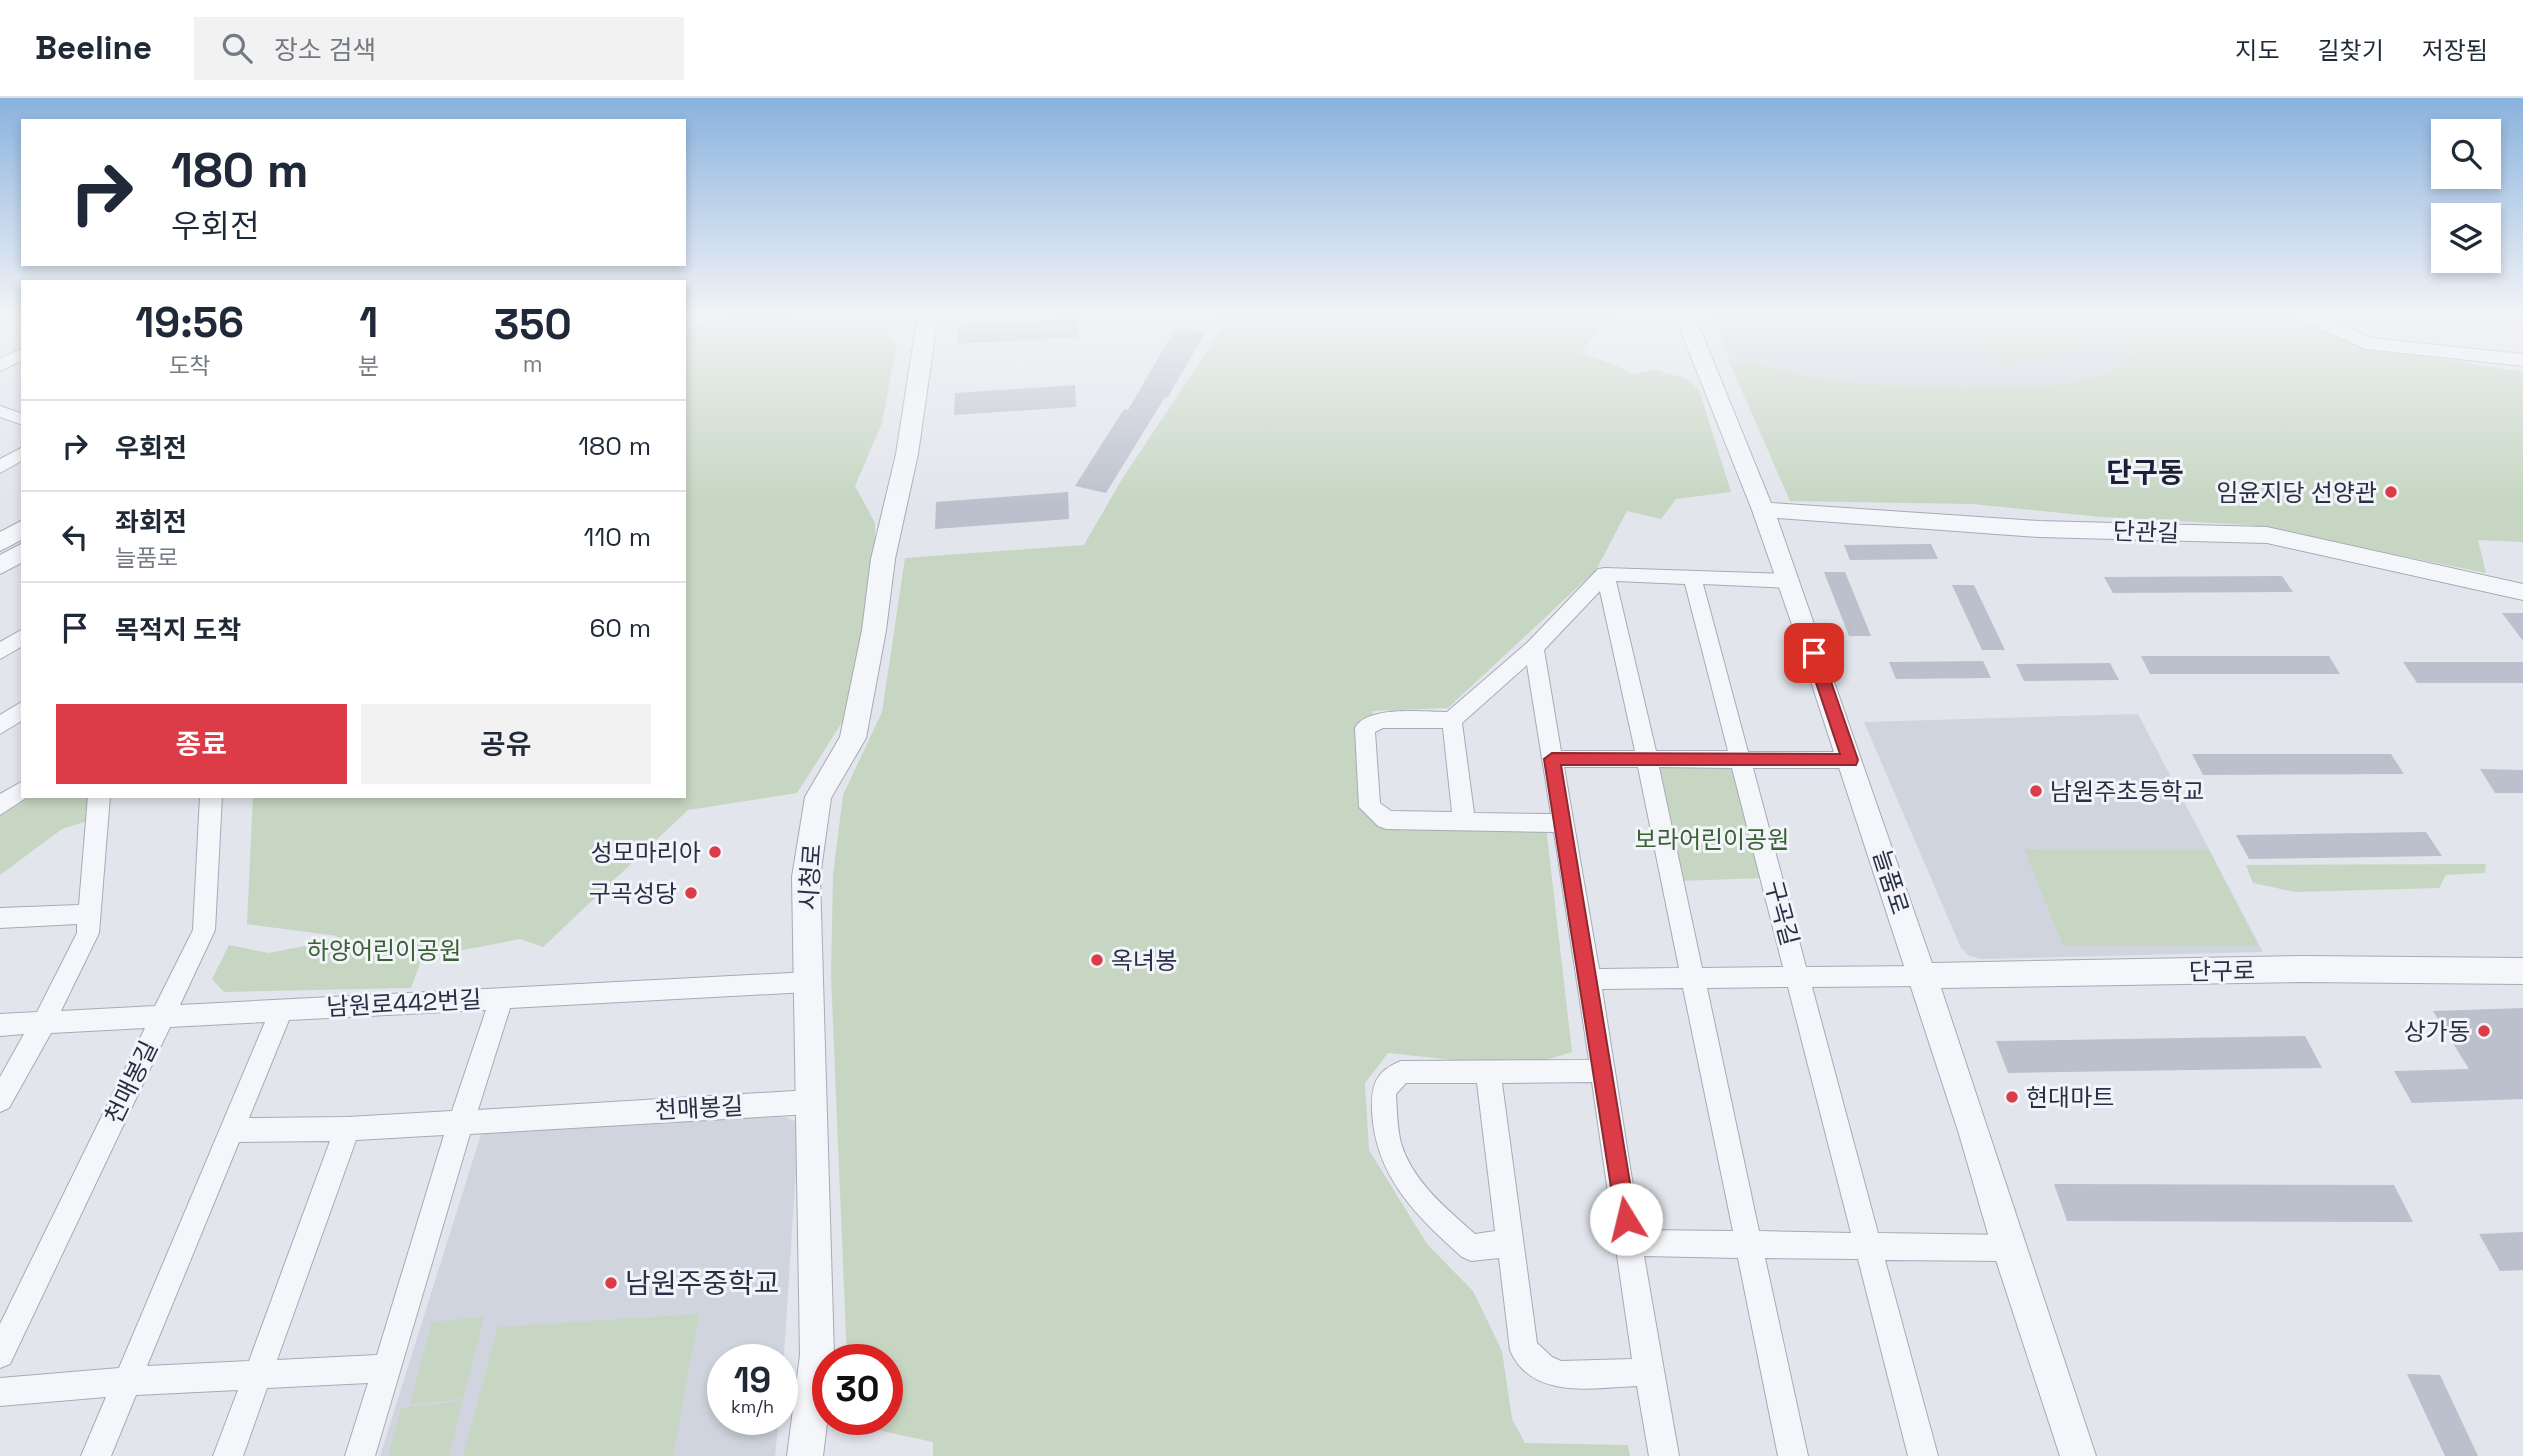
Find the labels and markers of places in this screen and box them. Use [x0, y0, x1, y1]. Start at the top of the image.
place label: 임윤지당 선양관 [2216, 477, 2377, 508]
marker: 임윤지당 선양관 [2383, 484, 2399, 500]
pin [1784, 623, 1844, 683]
place label: 남원주초등학교 [2050, 776, 2205, 807]
marker: 남원주초등학교 [2028, 783, 2044, 799]
place label: 성모마리아 [591, 837, 701, 868]
marker: 성모마리아 [707, 844, 723, 860]
place label: 구곡성당 [589, 878, 677, 909]
marker: 구곡성당 [683, 885, 699, 901]
place label: 옥녀봉 [1111, 945, 1177, 976]
marker: 옥녀봉 [1089, 952, 1105, 968]
place label: 상가동 [2404, 1016, 2470, 1047]
marker: 상가동 [2476, 1023, 2492, 1039]
place label: 현대마트 [2026, 1082, 2114, 1113]
marker: 현대마트 [2004, 1089, 2020, 1105]
place label: 남원주중학교 [625, 1265, 780, 1301]
marker: 남원주중학교 [603, 1275, 619, 1291]

